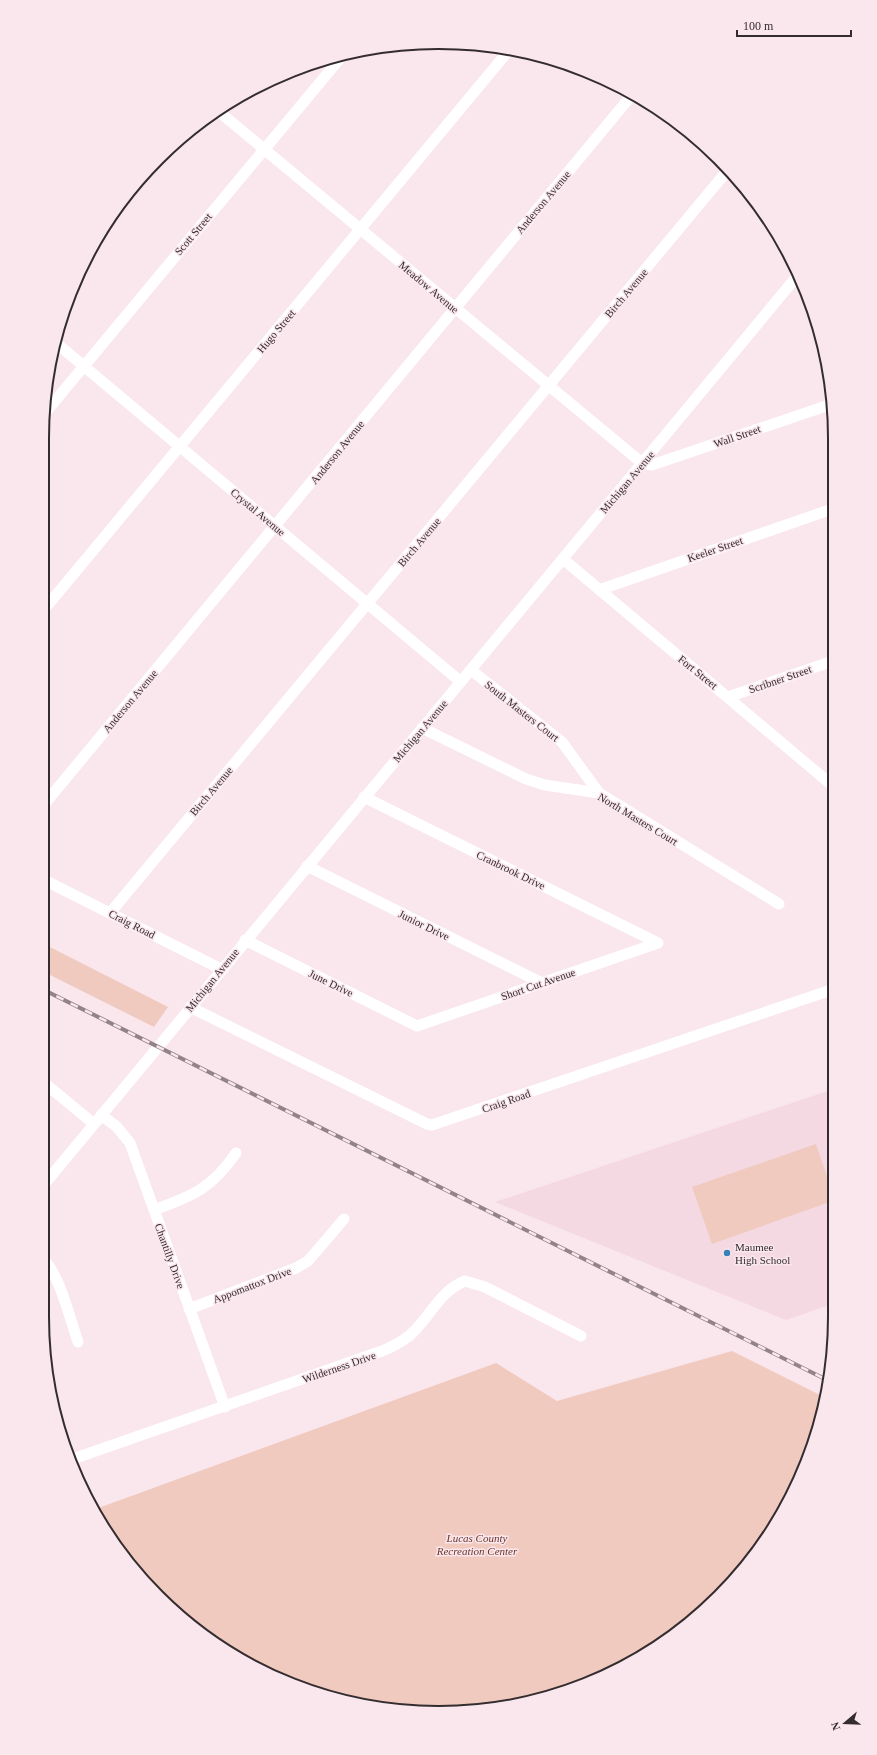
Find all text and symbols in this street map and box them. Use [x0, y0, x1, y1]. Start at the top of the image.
scale bar [737, 12, 851, 38]
text: 100 m [743, 19, 774, 33]
street label: Anderson Avenue [513, 168, 573, 236]
street label: Scott Street [172, 211, 214, 257]
street label: Meadow Avenue [397, 259, 461, 315]
street label: Birch Avenue [602, 266, 650, 320]
street label: Hugo Street [254, 307, 298, 355]
street label: Anderson Avenue [308, 418, 366, 486]
street label: Wall Street [712, 422, 762, 450]
street label: Michigan Avenue [597, 448, 657, 516]
street label: Crystal Avenue [228, 486, 288, 538]
street label: Birch Avenue [395, 515, 443, 569]
street label: Keeler Street [686, 534, 744, 564]
street label: Fort Street [676, 653, 720, 691]
street label: Scribner Street [747, 663, 813, 695]
street label: Anderson Avenue [100, 667, 160, 735]
street label: South Masters Court [482, 678, 562, 744]
street label: Michigan Avenue [390, 697, 450, 765]
street label: Birch Avenue [187, 764, 235, 818]
street label: North Masters Court [596, 790, 680, 848]
street label: Cranbrook Drive [475, 848, 547, 892]
street label: Craig Road [107, 907, 158, 941]
street label: Junior Drive [397, 907, 452, 943]
street label: Michigan Avenue [183, 946, 241, 1014]
street label: Short Cut Avenue [499, 966, 577, 1002]
street label: June Drive [307, 967, 355, 999]
street label: Craig Road [480, 1087, 532, 1115]
street label: Chantilly Drive [153, 1222, 187, 1290]
place label: Maumee High School [735, 1241, 790, 1266]
marker: Maumee High School [722, 1248, 732, 1258]
street label: Appomattox Drive [211, 1265, 293, 1305]
street label: Wilderness Drive [301, 1349, 377, 1385]
park label: Lucas County Recreation Center [436, 1532, 518, 1557]
north arrow [825, 1703, 865, 1743]
text: N [829, 1720, 843, 1732]

